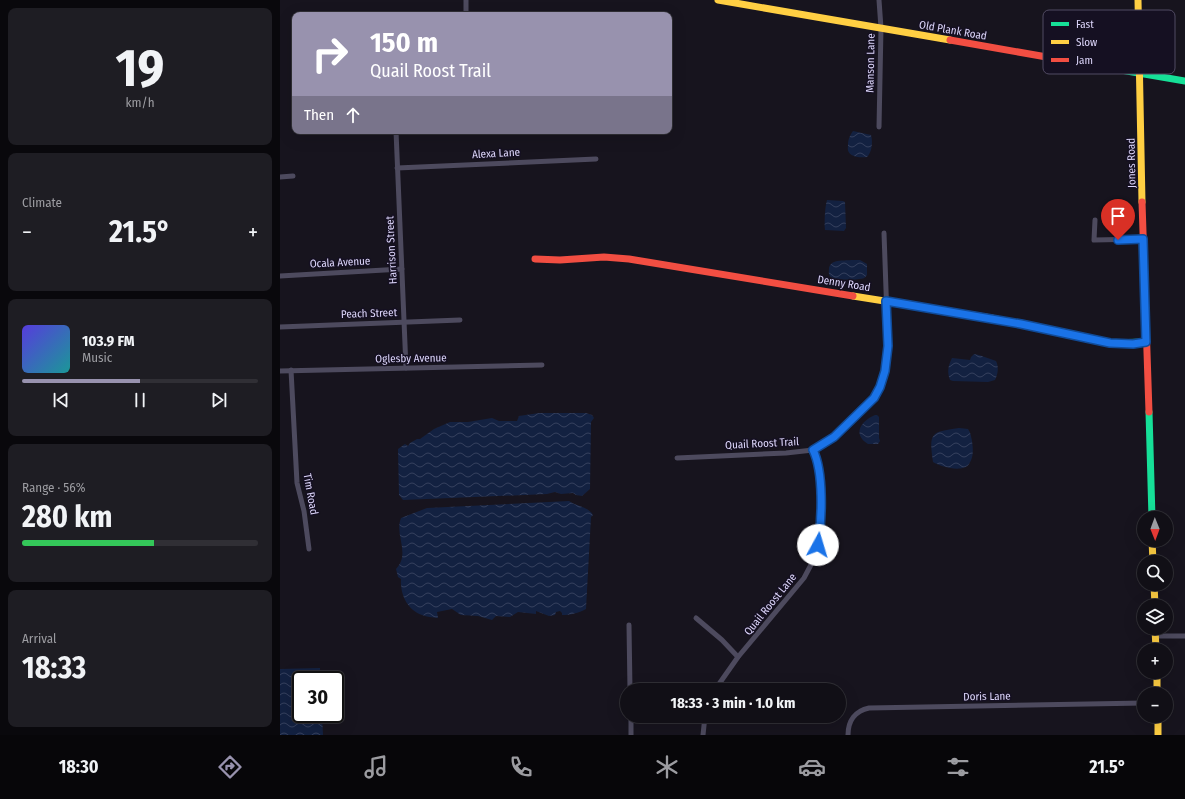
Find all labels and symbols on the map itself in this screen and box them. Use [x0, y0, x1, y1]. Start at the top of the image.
legend [1043, 10, 1175, 74]
street label: Old Plank Road [918, 18, 988, 43]
text: Fast [1076, 18, 1094, 31]
street label: Manson Lane [863, 33, 878, 93]
text: Slow [1076, 36, 1097, 49]
text: Jam [1076, 54, 1093, 67]
street label: Jones Road [1125, 138, 1138, 188]
street label: Alexa Lane [472, 146, 520, 161]
pin [1101, 199, 1135, 240]
street label: Harrison Street [383, 215, 400, 284]
street label: Ocala Avenue [309, 254, 371, 271]
street label: Denny Road [816, 273, 871, 294]
street label: Peach Street [341, 306, 398, 321]
street label: Oglesby Avenue [375, 351, 447, 366]
street label: Quail Roost Trail [725, 435, 799, 452]
street label: Tim Road [300, 472, 321, 516]
north arrow [1137, 511, 1173, 547]
position arrow [797, 524, 839, 566]
street label: Quail Roost Lane [741, 571, 799, 638]
speed limit sign: 30 [292, 671, 344, 723]
street label: Doris Lane [963, 690, 1011, 703]

